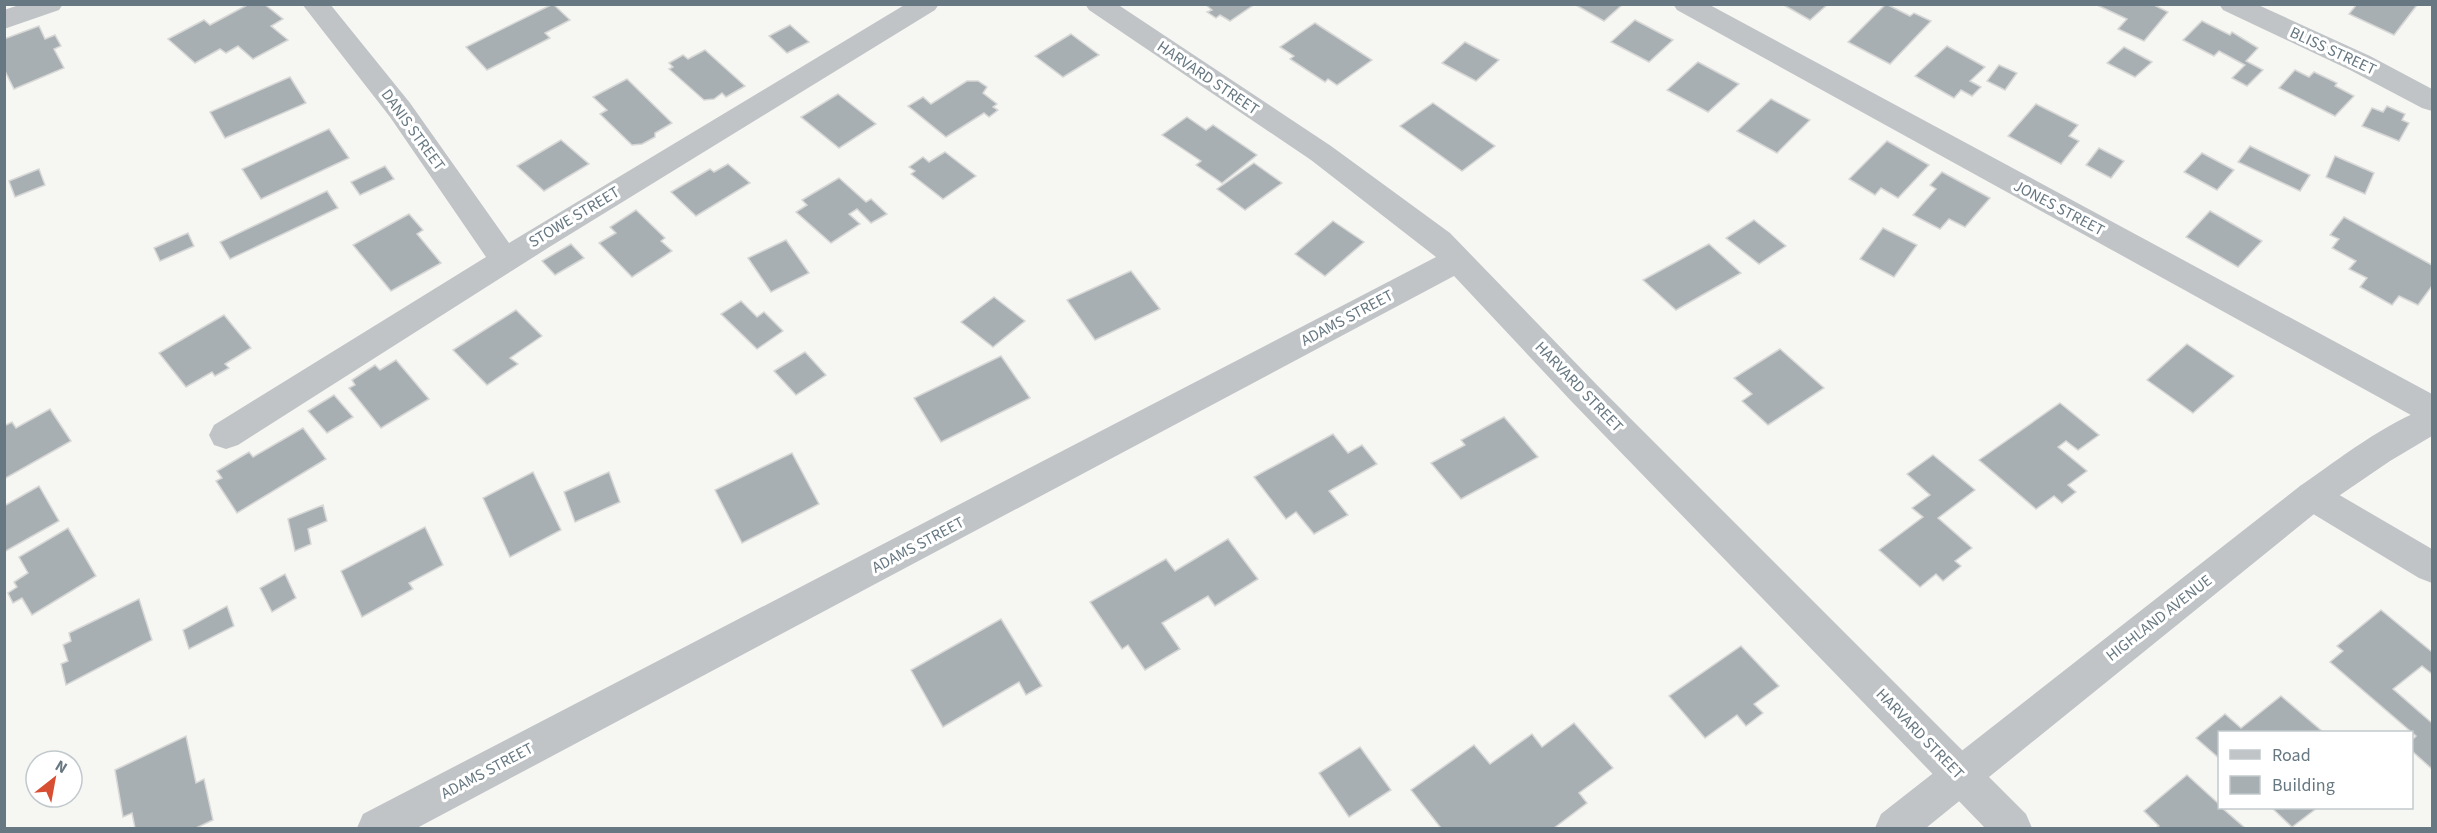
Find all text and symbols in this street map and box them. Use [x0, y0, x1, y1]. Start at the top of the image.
street label: BLISS STREET [2286, 21, 2380, 81]
street label: HARVARD STREET [1153, 36, 1264, 120]
street label: DANIS STREET [376, 85, 450, 176]
street label: JONES STREET [2010, 175, 2109, 241]
street label: STOWE STREET [524, 181, 624, 253]
street label: ADAMS STREET [1297, 284, 1397, 352]
street label: HARVARD STREET [1530, 337, 1628, 438]
street label: ADAMS STREET [868, 511, 968, 579]
street label: HIGHLAND AVENUE [2101, 570, 2217, 666]
street label: HARVARD STREET [1871, 684, 1969, 785]
legend [2218, 731, 2413, 809]
street label: ADAMS STREET [437, 737, 537, 805]
text: Road [2272, 743, 2311, 768]
north arrow [24, 749, 84, 809]
text: N [51, 755, 71, 779]
text: Building [2272, 773, 2335, 798]

